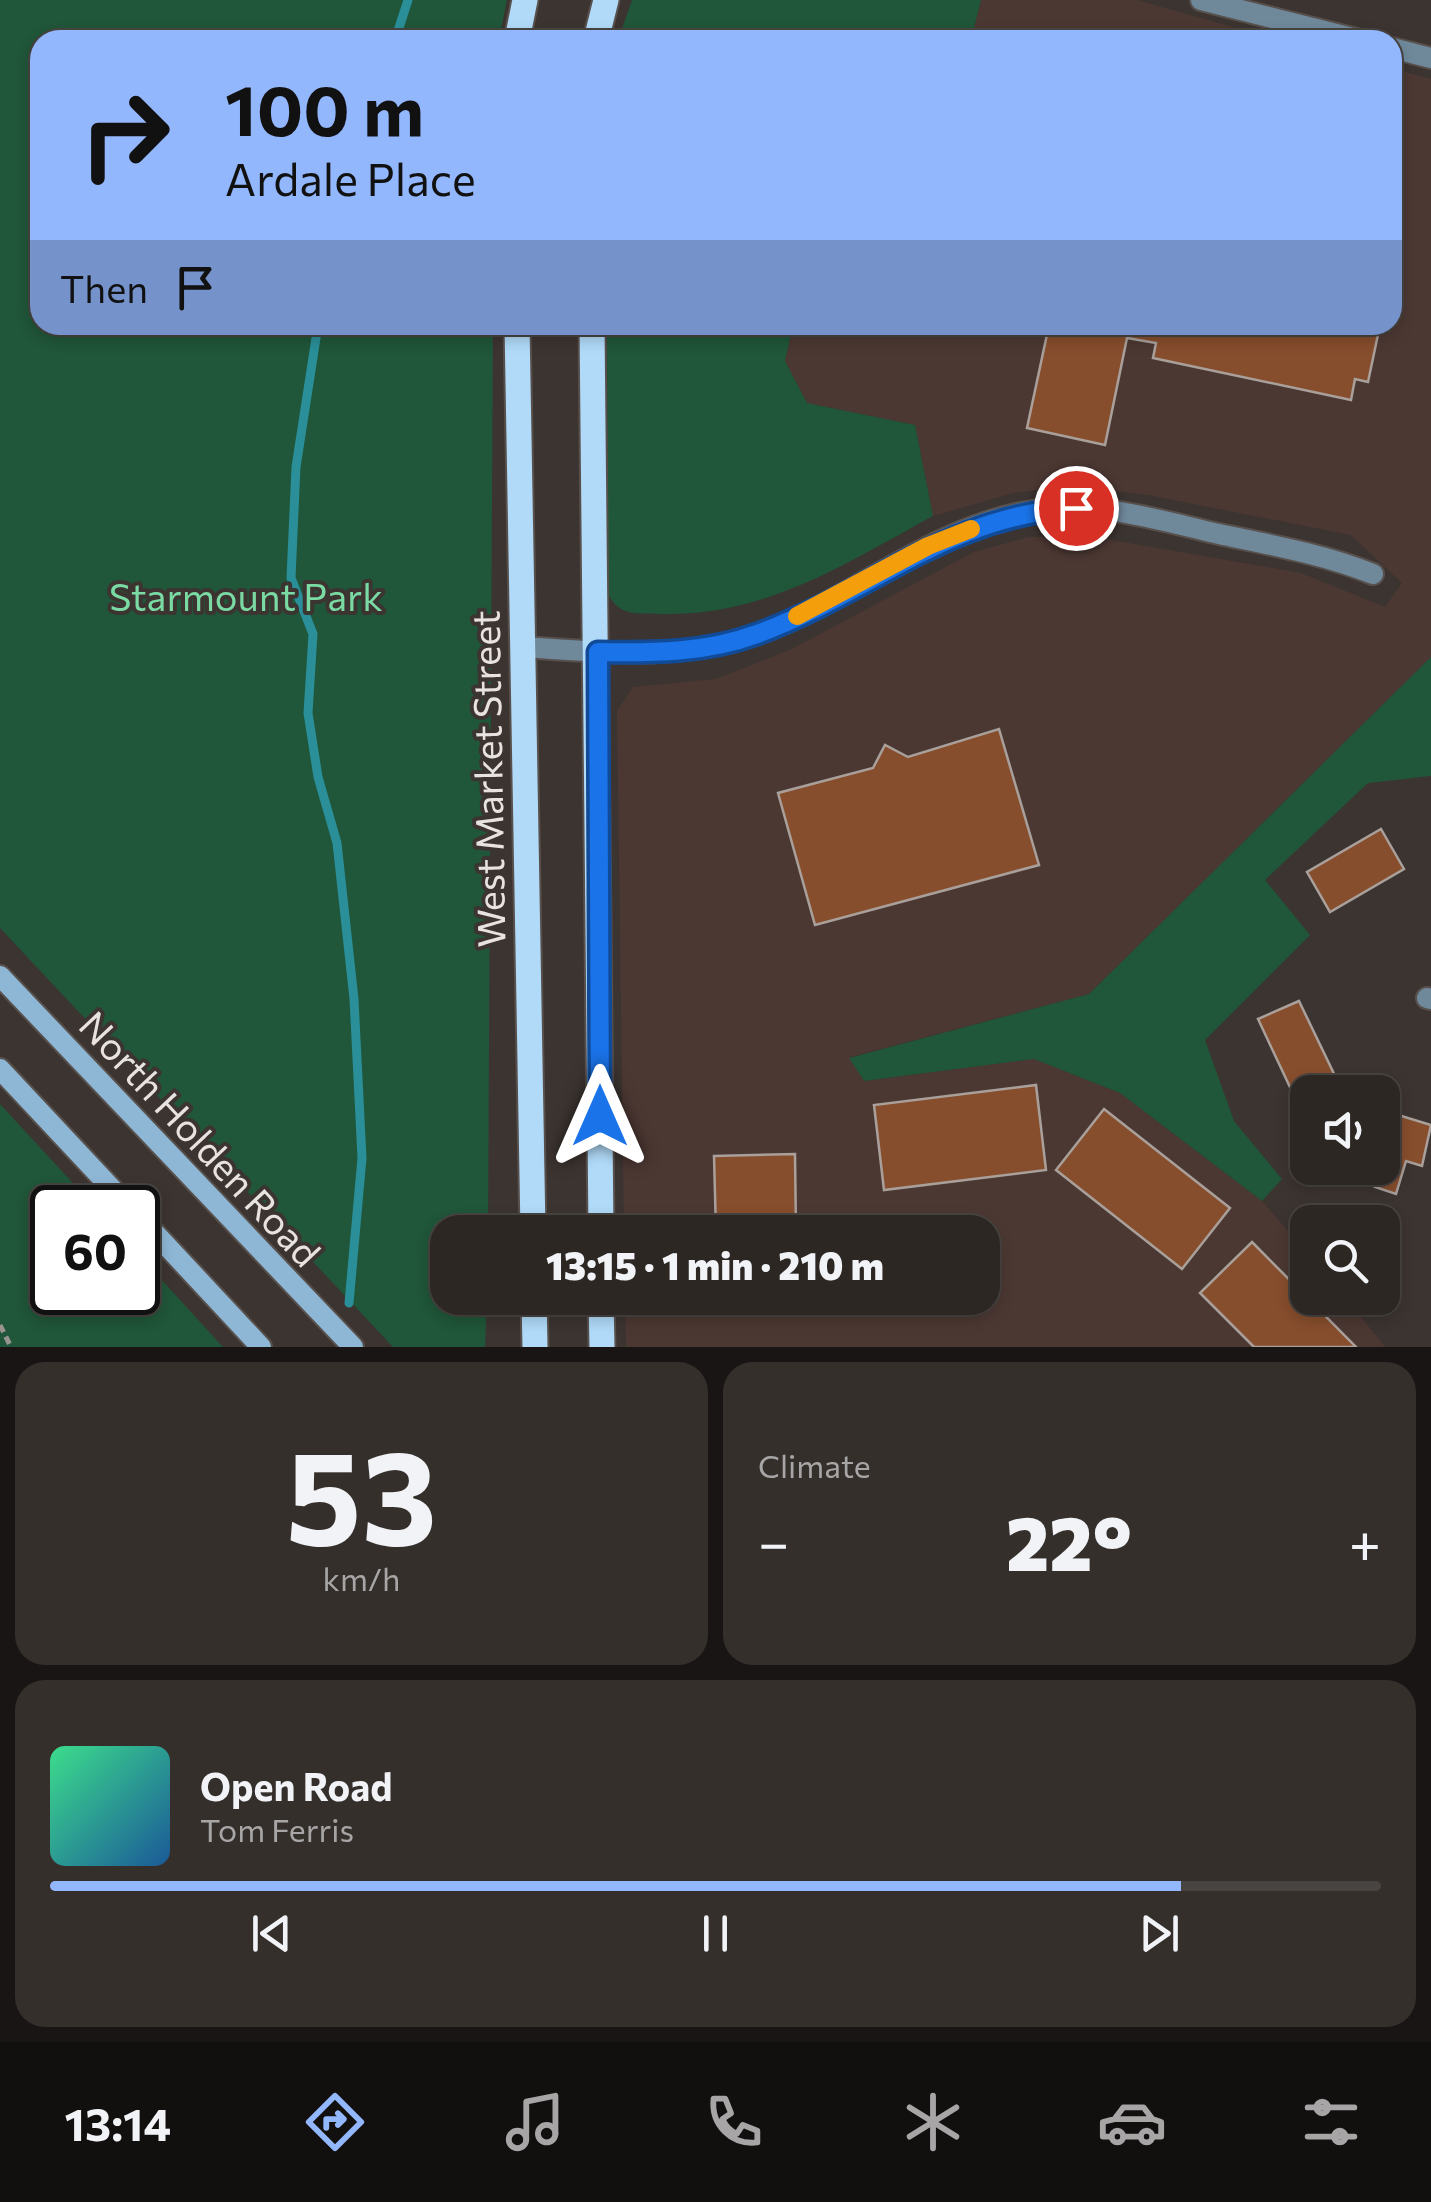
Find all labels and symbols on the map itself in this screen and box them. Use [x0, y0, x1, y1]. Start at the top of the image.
pin [1034, 466, 1119, 551]
park label: Starmount Park [109, 572, 383, 619]
street label: West Market Street [461, 610, 513, 948]
street label: North Holden Road [71, 1001, 331, 1275]
position arrow [548, 1064, 652, 1168]
speed limit sign: 60 [30, 1185, 160, 1315]

